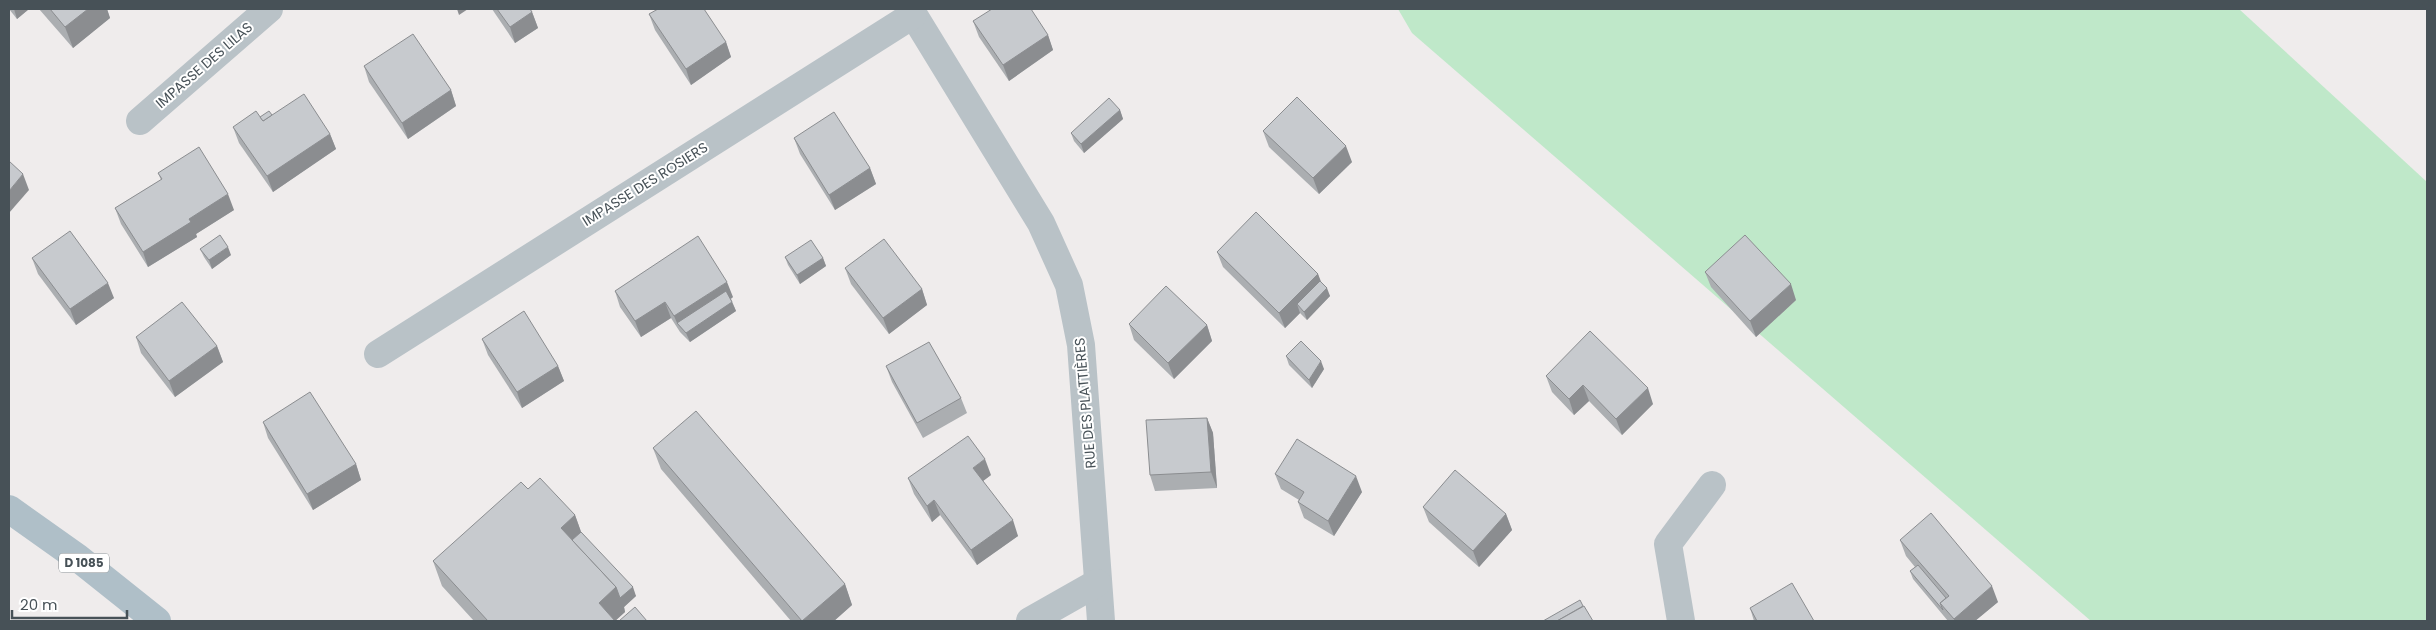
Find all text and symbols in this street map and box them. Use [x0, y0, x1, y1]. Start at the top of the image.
street label: IMPASSE DES LILAS [151, 17, 257, 113]
street label: IMPASSE DES ROSIERS [578, 137, 712, 231]
street label: RUE DES PLATTIÈRES [1069, 337, 1101, 469]
road number: D 1085 [59, 554, 109, 572]
scale bar [12, 588, 128, 620]
text: 20 m [20, 594, 58, 615]

